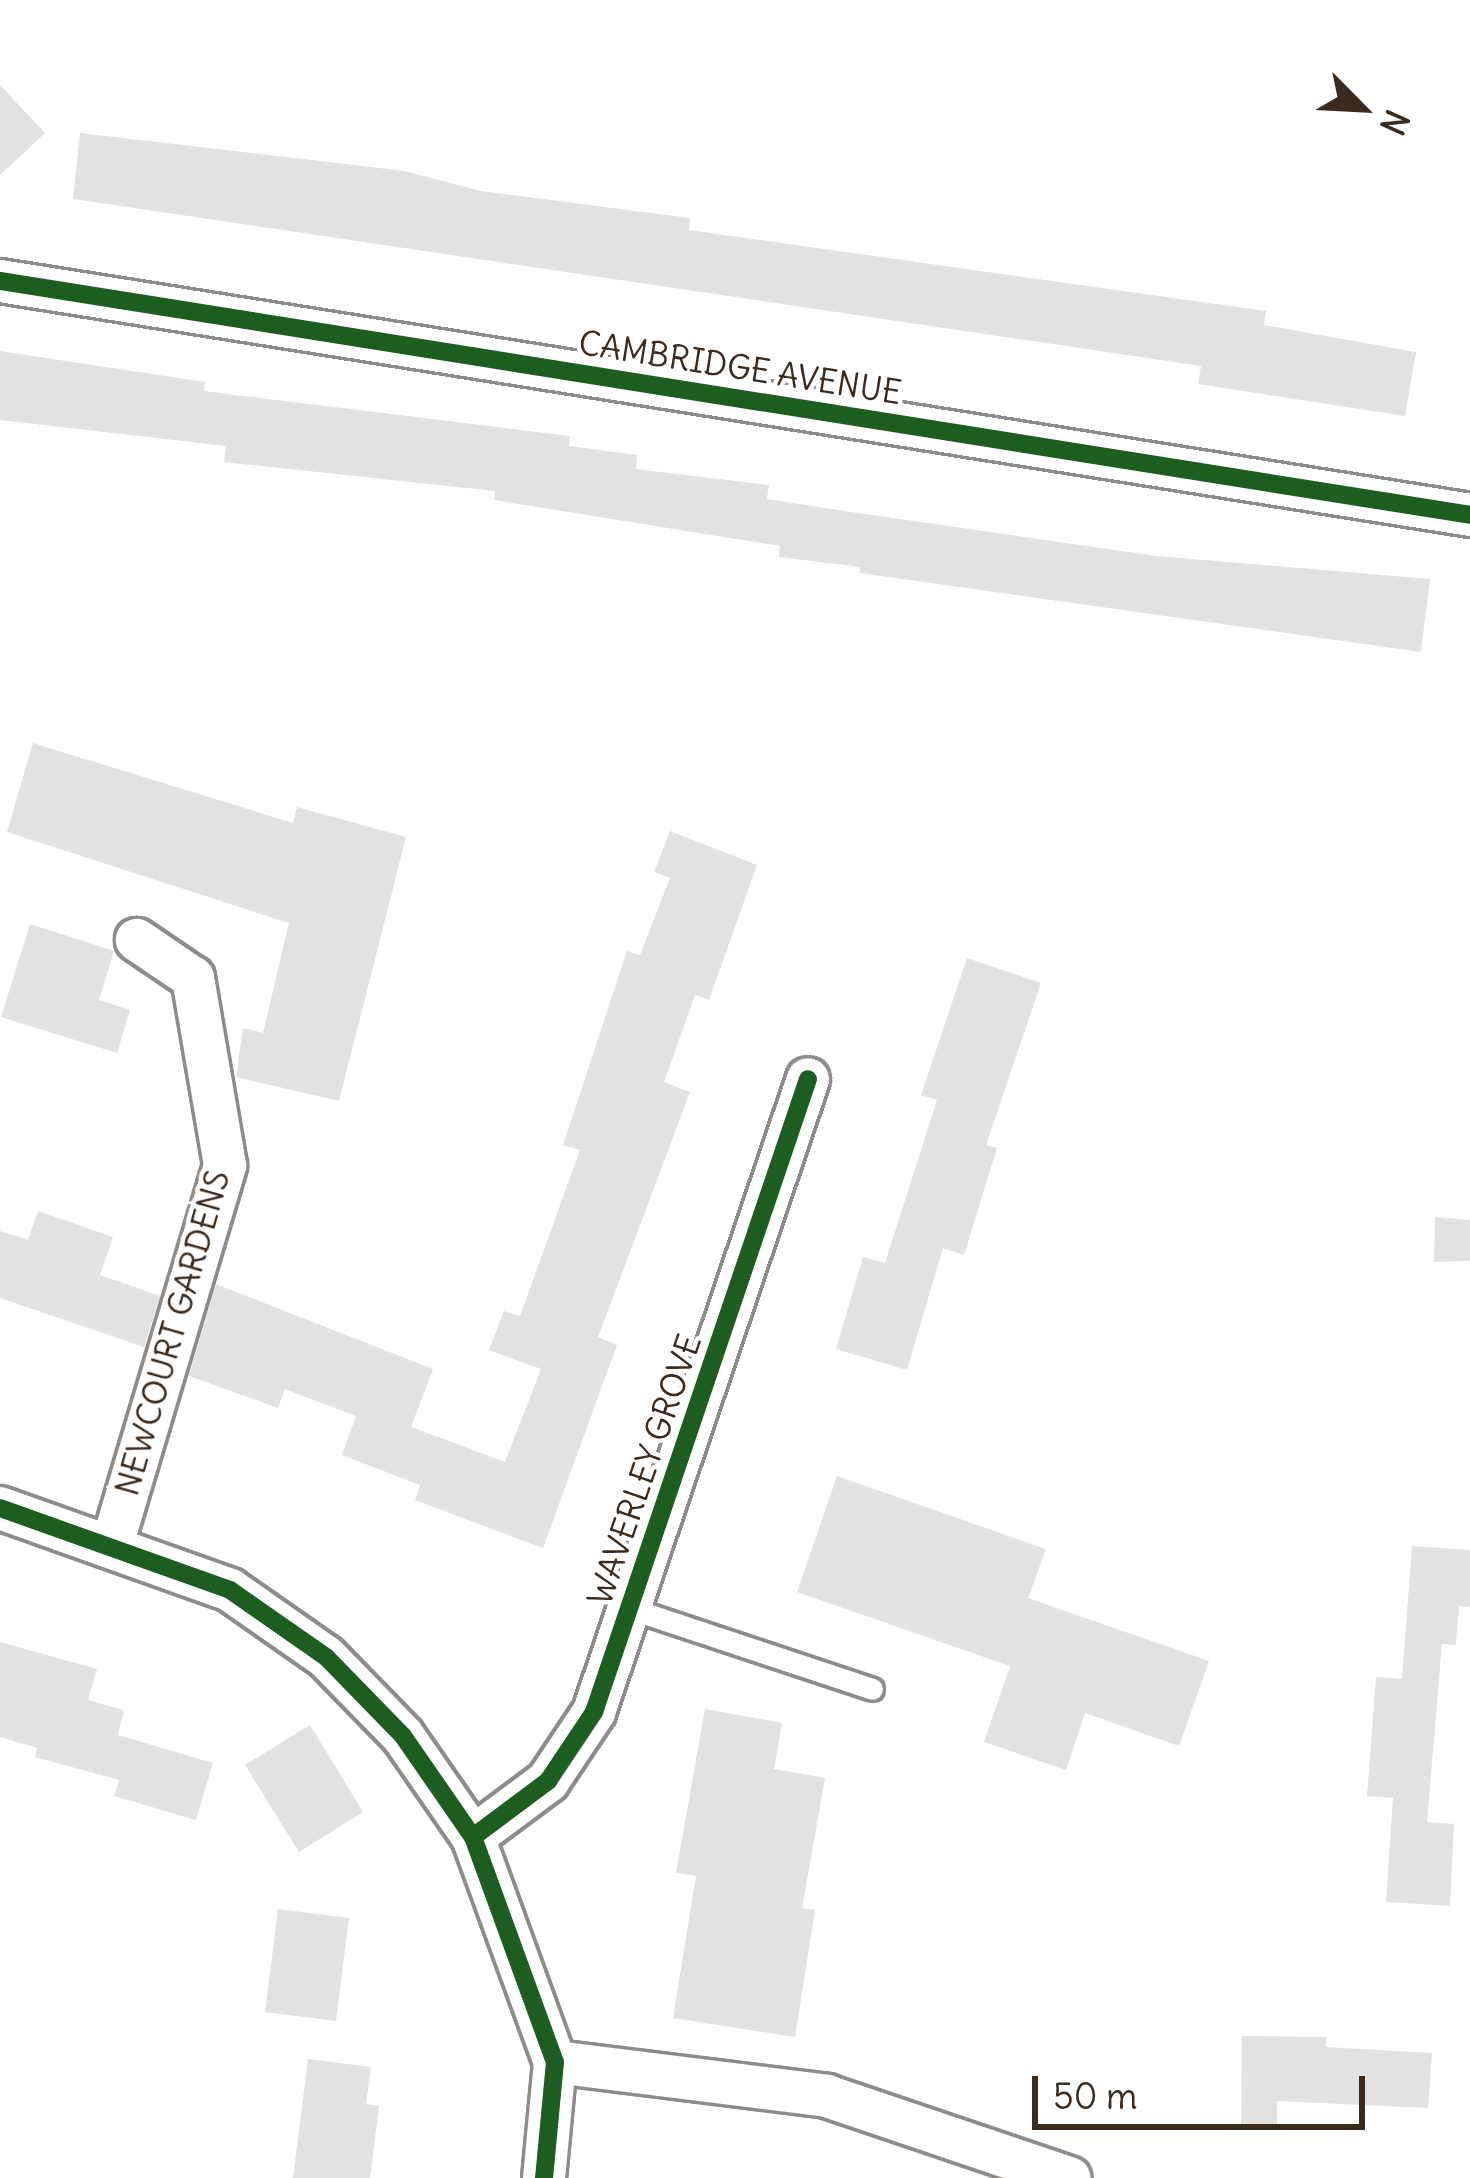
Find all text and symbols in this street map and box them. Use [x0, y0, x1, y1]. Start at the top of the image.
north arrow [1302, 48, 1422, 168]
text: N [1371, 104, 1419, 142]
street label: CAMBRIDGE AVENUE [576, 323, 904, 413]
street label: NEWCOURT GARDENS [108, 1166, 238, 1500]
street label: WAVERLEY GROVE [580, 1329, 710, 1611]
scale bar [1038, 2052, 1371, 2126]
text: 50 m [1053, 2074, 1138, 2119]

